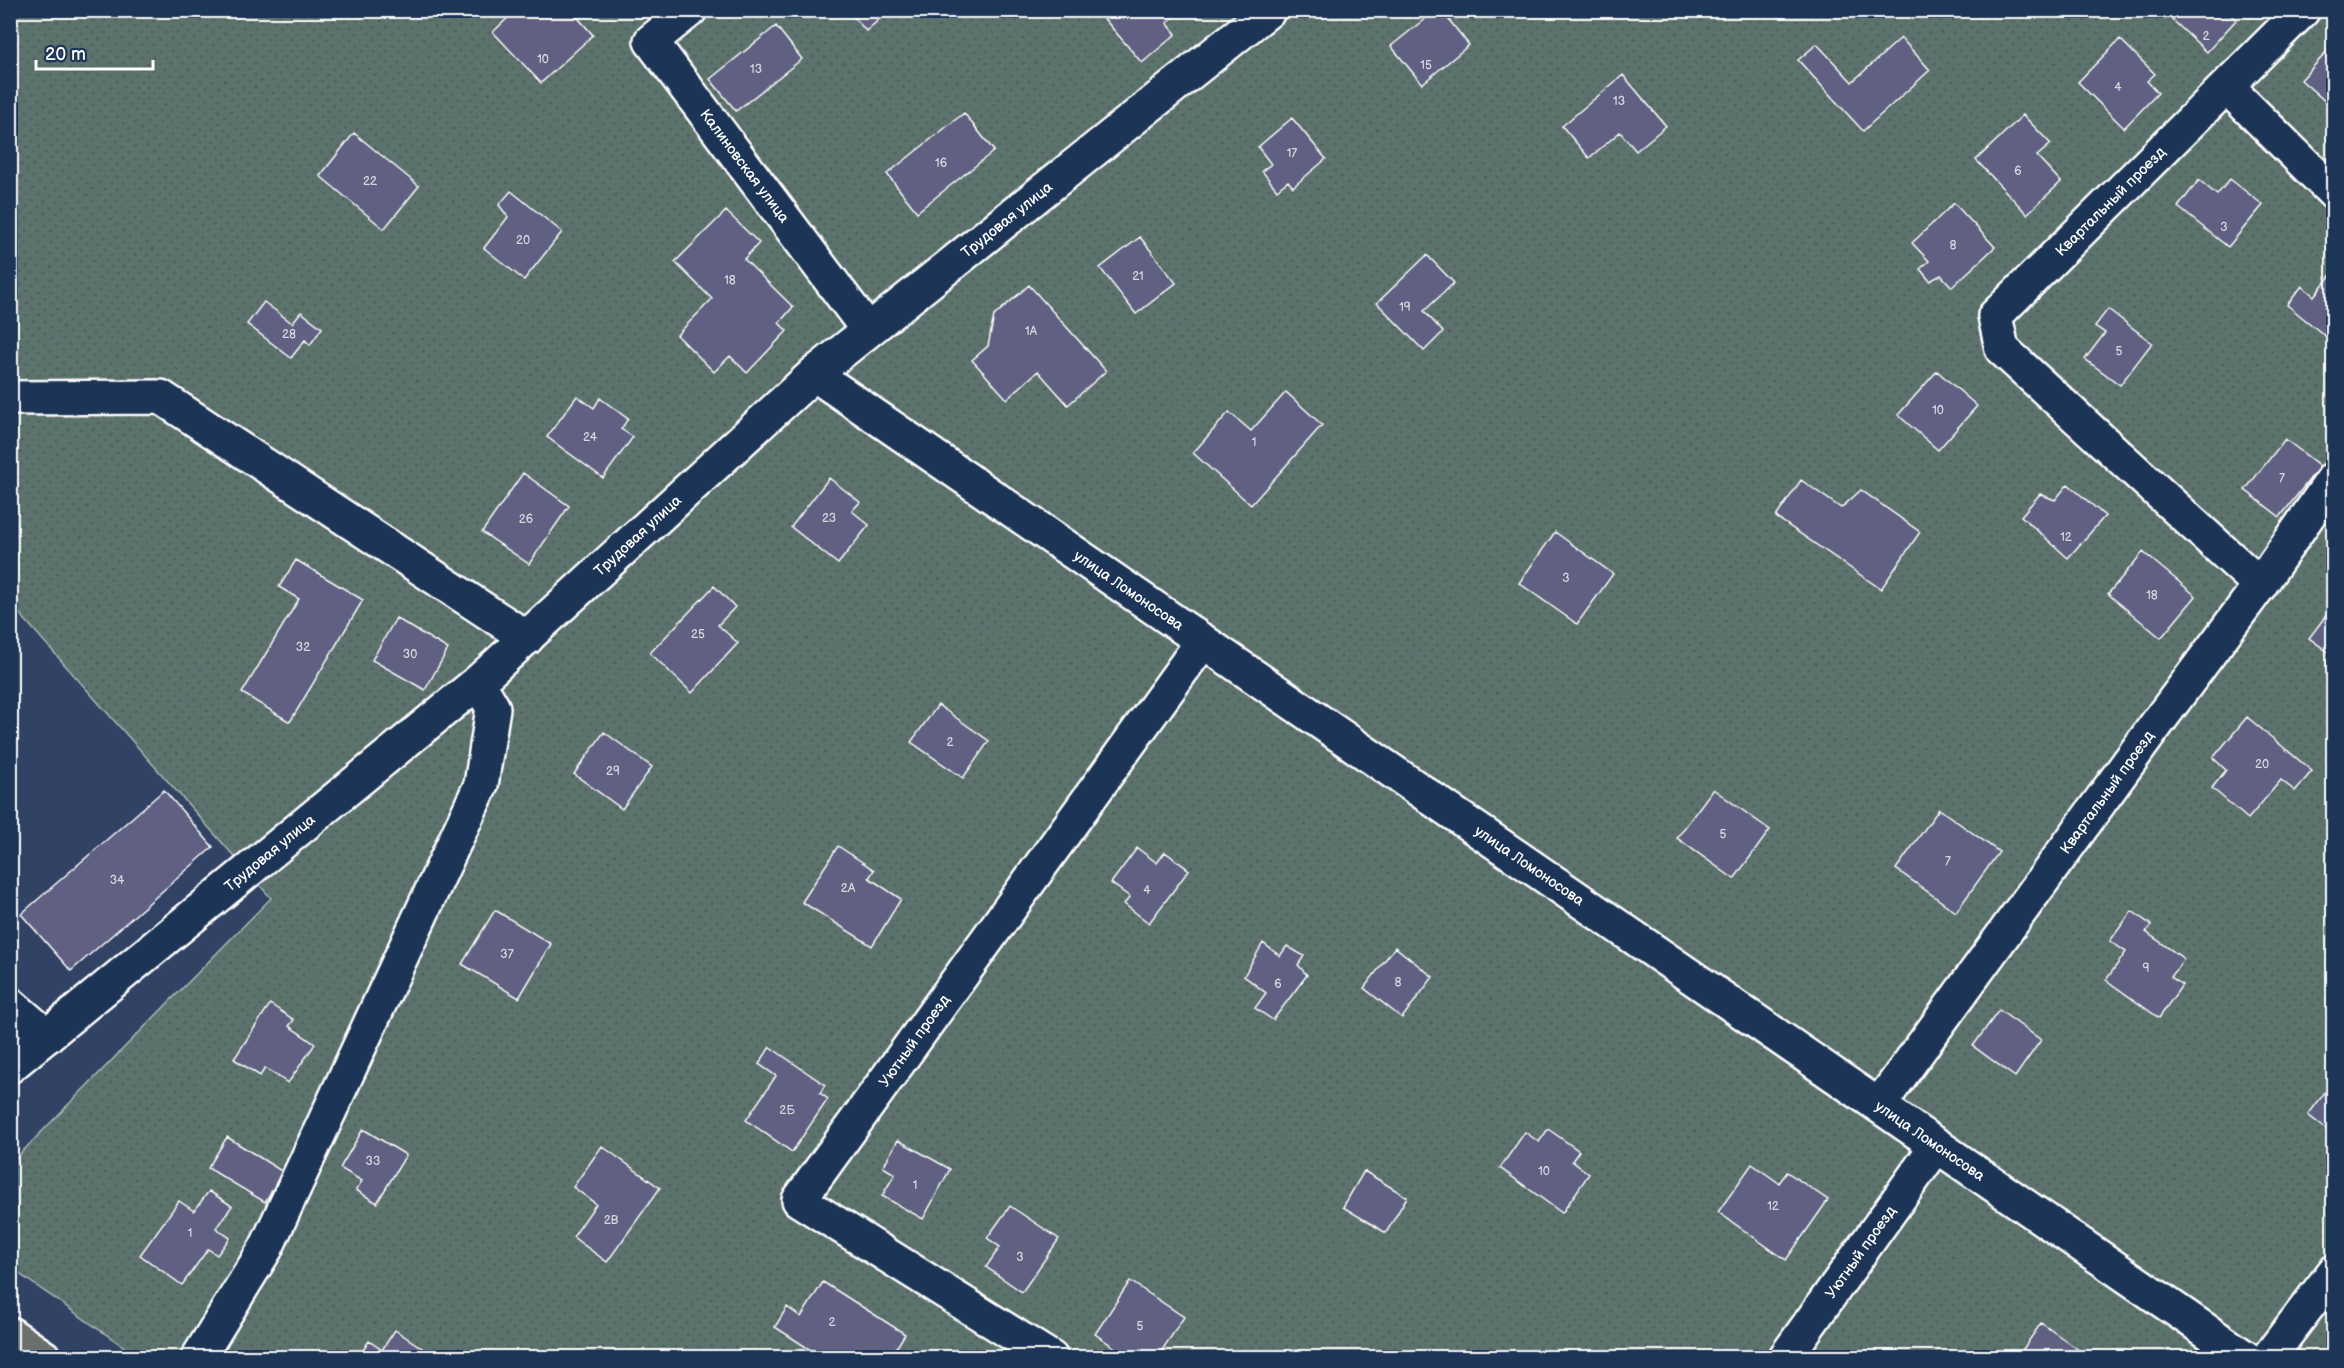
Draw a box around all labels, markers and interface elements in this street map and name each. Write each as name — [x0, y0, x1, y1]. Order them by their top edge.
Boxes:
house number: 2 — [2202, 29, 2210, 44]
scale bar — [36, 33, 153, 71]
text: 20 m — [45, 44, 86, 65]
house number: 10 — [537, 52, 549, 67]
house number: 15 — [1420, 58, 1432, 73]
house number: 13 — [750, 62, 762, 77]
house number: 4 — [2114, 80, 2122, 95]
house number: 13 — [1613, 94, 1625, 109]
street label: Калиновская улица — [696, 105, 794, 227]
street label: Квартальный проезд — [2051, 143, 2169, 260]
house number: 17 — [1287, 146, 1297, 161]
house number: 16 — [935, 156, 947, 171]
house number: 6 — [2014, 164, 2022, 179]
house number: 22 — [363, 174, 377, 189]
street label: Трудовая улица — [957, 177, 1056, 262]
house number: 3 — [2220, 220, 2228, 235]
house number: 20 — [516, 233, 530, 248]
house number: 8 — [1950, 238, 1957, 253]
house number: 21 — [1132, 269, 1144, 284]
house number: 18 — [724, 273, 736, 288]
house number: 19 — [1399, 300, 1411, 315]
house number: 1А — [1025, 324, 1038, 339]
house number: 28 — [282, 327, 296, 342]
house number: 5 — [2116, 344, 2123, 359]
house number: 10 — [1932, 403, 1944, 418]
house number: 24 — [583, 430, 598, 445]
house number: 1 — [1252, 435, 1256, 450]
house number: 7 — [2279, 471, 2285, 486]
street label: Трудовая улица — [590, 491, 685, 580]
house number: 23 — [822, 511, 836, 526]
house number: 26 — [519, 512, 533, 527]
house number: 12 — [2060, 530, 2072, 545]
street label: улица Ломоносова — [1070, 546, 1187, 635]
house number: 3 — [1562, 571, 1570, 586]
house number: 18 — [2146, 588, 2158, 603]
house number: 25 — [691, 627, 705, 642]
house number: 32 — [296, 640, 310, 655]
house number: 30 — [403, 647, 417, 662]
street label: Квартальный проезд — [2056, 727, 2158, 858]
house number: 2 — [946, 735, 954, 750]
house number: 20 — [2255, 757, 2269, 772]
house number: 29 — [606, 764, 620, 779]
street label: Трудовая улица — [221, 810, 319, 896]
street label: улица Ломоносова — [1471, 821, 1588, 910]
house number: 5 — [1720, 827, 1727, 842]
house number: 7 — [1945, 854, 1951, 869]
house number: 34 — [110, 873, 125, 888]
house number: 2А — [841, 881, 856, 896]
house number: 4 — [1143, 883, 1151, 898]
house number: 37 — [500, 947, 514, 962]
house number: 9 — [2143, 961, 2150, 976]
house number: 8 — [1395, 975, 1402, 990]
house number: 6 — [1274, 977, 1282, 992]
street label: Уютный проезд — [874, 991, 954, 1091]
street label: улица Ломоносова — [1871, 1096, 1989, 1185]
house number: 2Б — [779, 1103, 795, 1118]
house number: 33 — [366, 1154, 380, 1169]
house number: 10 — [1538, 1164, 1550, 1179]
house number: 1 — [913, 1178, 917, 1193]
house number: 12 — [1767, 1199, 1779, 1214]
street label: Уютный проезд — [1821, 1202, 1900, 1302]
house number: 2В — [604, 1213, 619, 1228]
house number: 1 — [188, 1226, 192, 1241]
house number: 3 — [1016, 1250, 1024, 1265]
house number: 2 — [828, 1315, 836, 1330]
house number: 5 — [1137, 1319, 1144, 1334]

